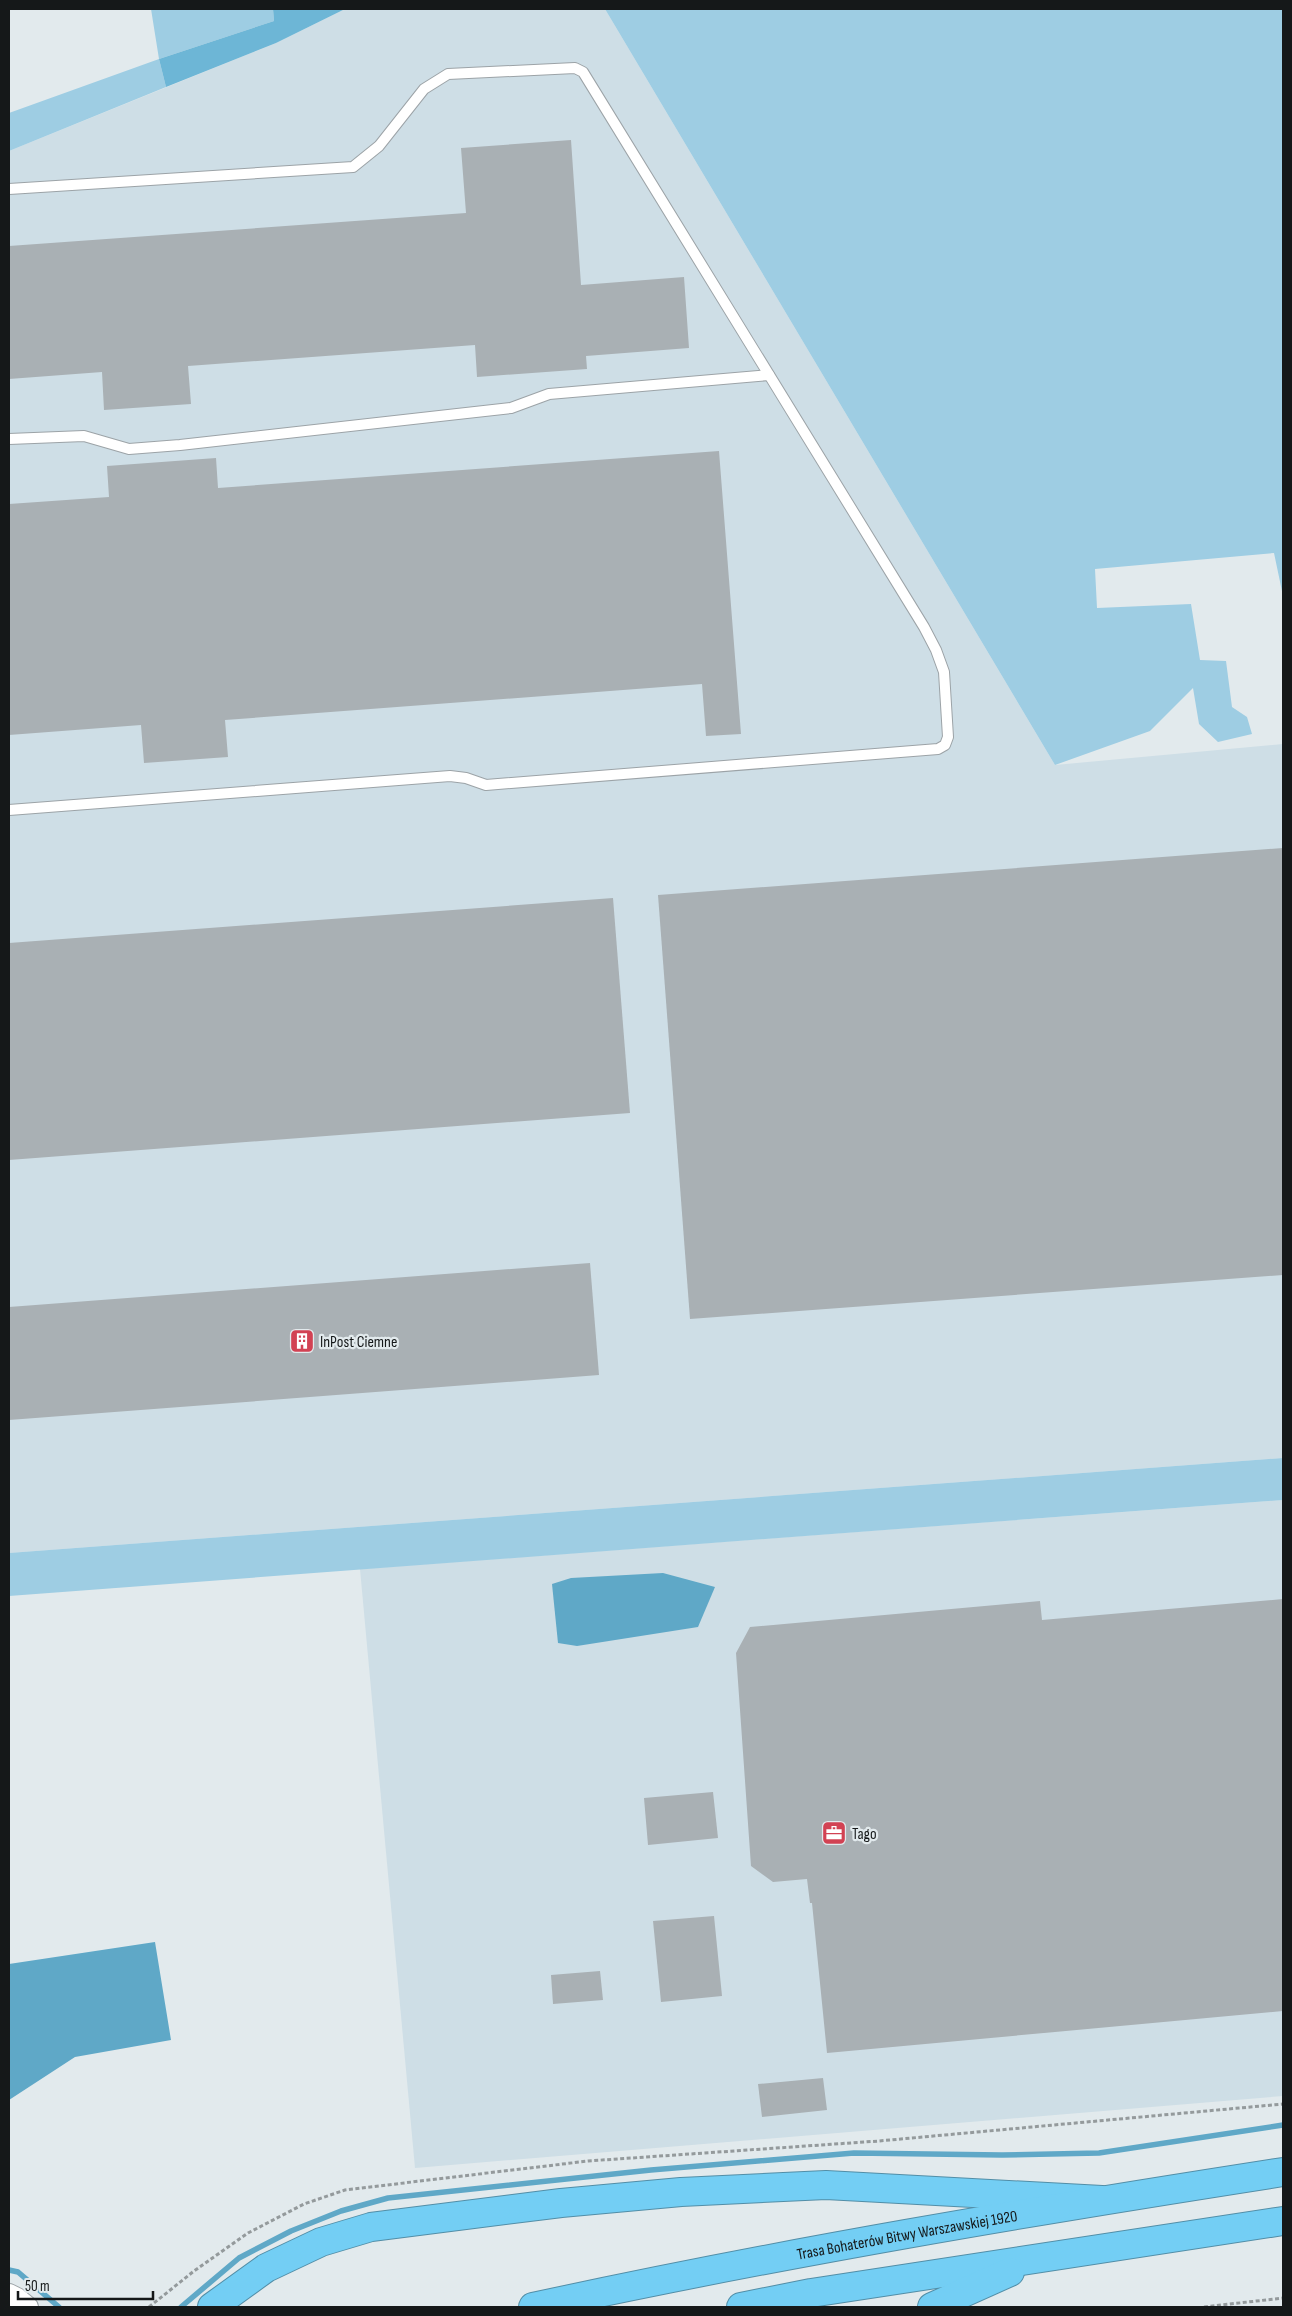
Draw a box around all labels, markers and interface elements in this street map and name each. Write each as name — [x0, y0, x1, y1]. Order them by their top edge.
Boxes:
building icon: InPost Ciemne — [289, 1328, 315, 1354]
place label: InPost Ciemne — [320, 1333, 397, 1352]
office icon: Tago — [821, 1820, 847, 1846]
place label: Tago — [852, 1825, 877, 1844]
street label: Trasa Bohaterów Bitwy Warszawskiej 1920 — [795, 2207, 1019, 2265]
scale bar — [18, 2268, 152, 2300]
text: 50 m — [25, 2277, 50, 2296]

